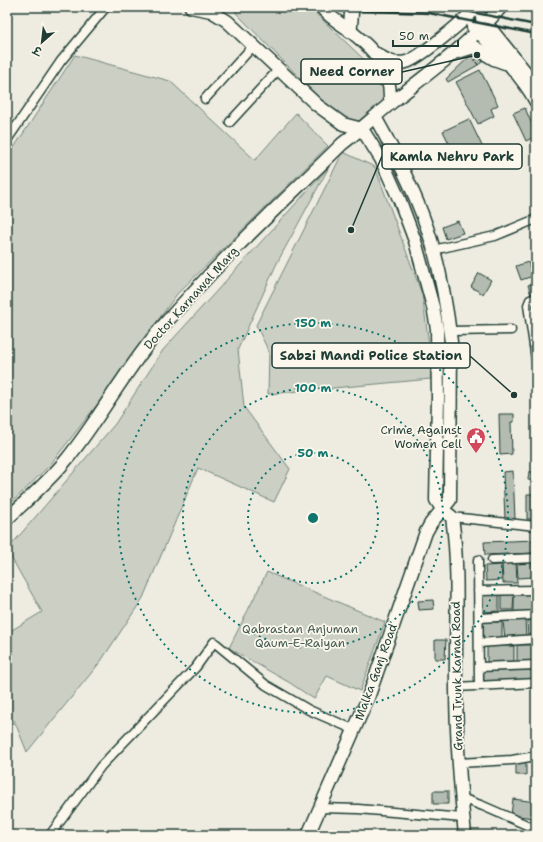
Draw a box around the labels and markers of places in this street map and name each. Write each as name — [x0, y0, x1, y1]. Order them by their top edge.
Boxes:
callout: Need Corner — [301, 59, 402, 84]
callout: Kamla Nehru Park — [382, 144, 522, 169]
callout: Sabzi Mandi Police Station — [272, 343, 470, 368]
place label: Crime Against Women Cell — [380, 422, 462, 452]
public building icon: Crime Against Women Cell — [465, 426, 487, 454]
centre of rings — [306, 511, 320, 525]

